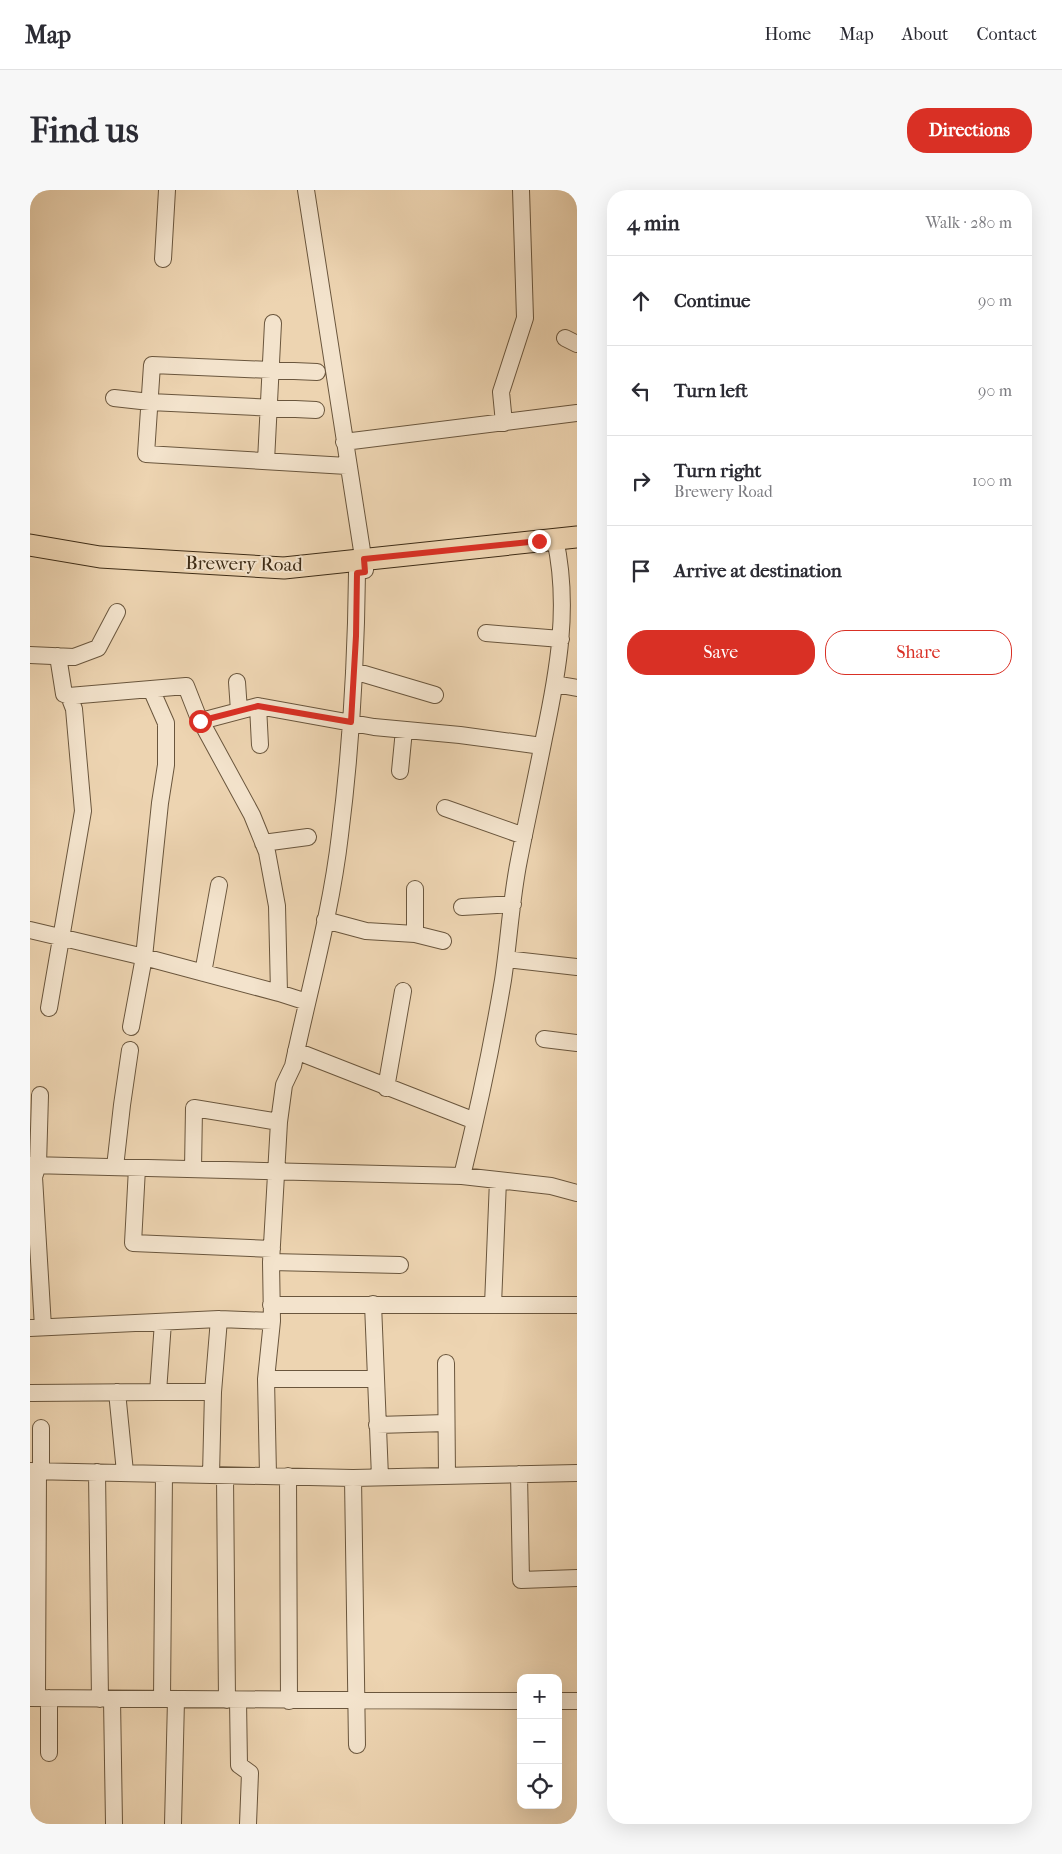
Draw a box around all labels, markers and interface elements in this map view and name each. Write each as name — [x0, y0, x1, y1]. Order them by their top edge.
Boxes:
text: Map — [25, 21, 71, 49]
text: Home — [764, 24, 811, 45]
text: Map — [839, 24, 874, 45]
text: About — [902, 24, 948, 45]
text: Contact — [976, 24, 1037, 45]
button: Directions — [907, 108, 1032, 153]
text: Find us — [30, 110, 139, 151]
text: 4 min — [627, 211, 680, 235]
text: Walk · 280 m — [925, 213, 1012, 232]
icon: ahead — [627, 287, 655, 315]
text: Continue — [674, 290, 750, 312]
text: 90 m — [978, 291, 1012, 310]
icon: left — [627, 377, 655, 405]
text: Turn left — [674, 380, 748, 402]
text: 90 m — [978, 381, 1012, 400]
text: Turn right — [674, 460, 761, 482]
icon: right — [627, 467, 655, 495]
text: 100 m — [972, 471, 1012, 490]
text: Brewery Road — [674, 482, 773, 501]
route end — [528, 530, 551, 553]
street label: Brewery Road — [185, 552, 303, 576]
icon: arrive — [627, 557, 655, 585]
text: Arrive at destination — [674, 560, 842, 582]
button: Save — [627, 630, 815, 675]
button: Share — [825, 630, 1012, 675]
route start — [189, 710, 212, 733]
map controls — [517, 1674, 562, 1809]
button: + — [517, 1674, 562, 1719]
button: − — [517, 1719, 562, 1764]
button: locate — [517, 1764, 562, 1809]

